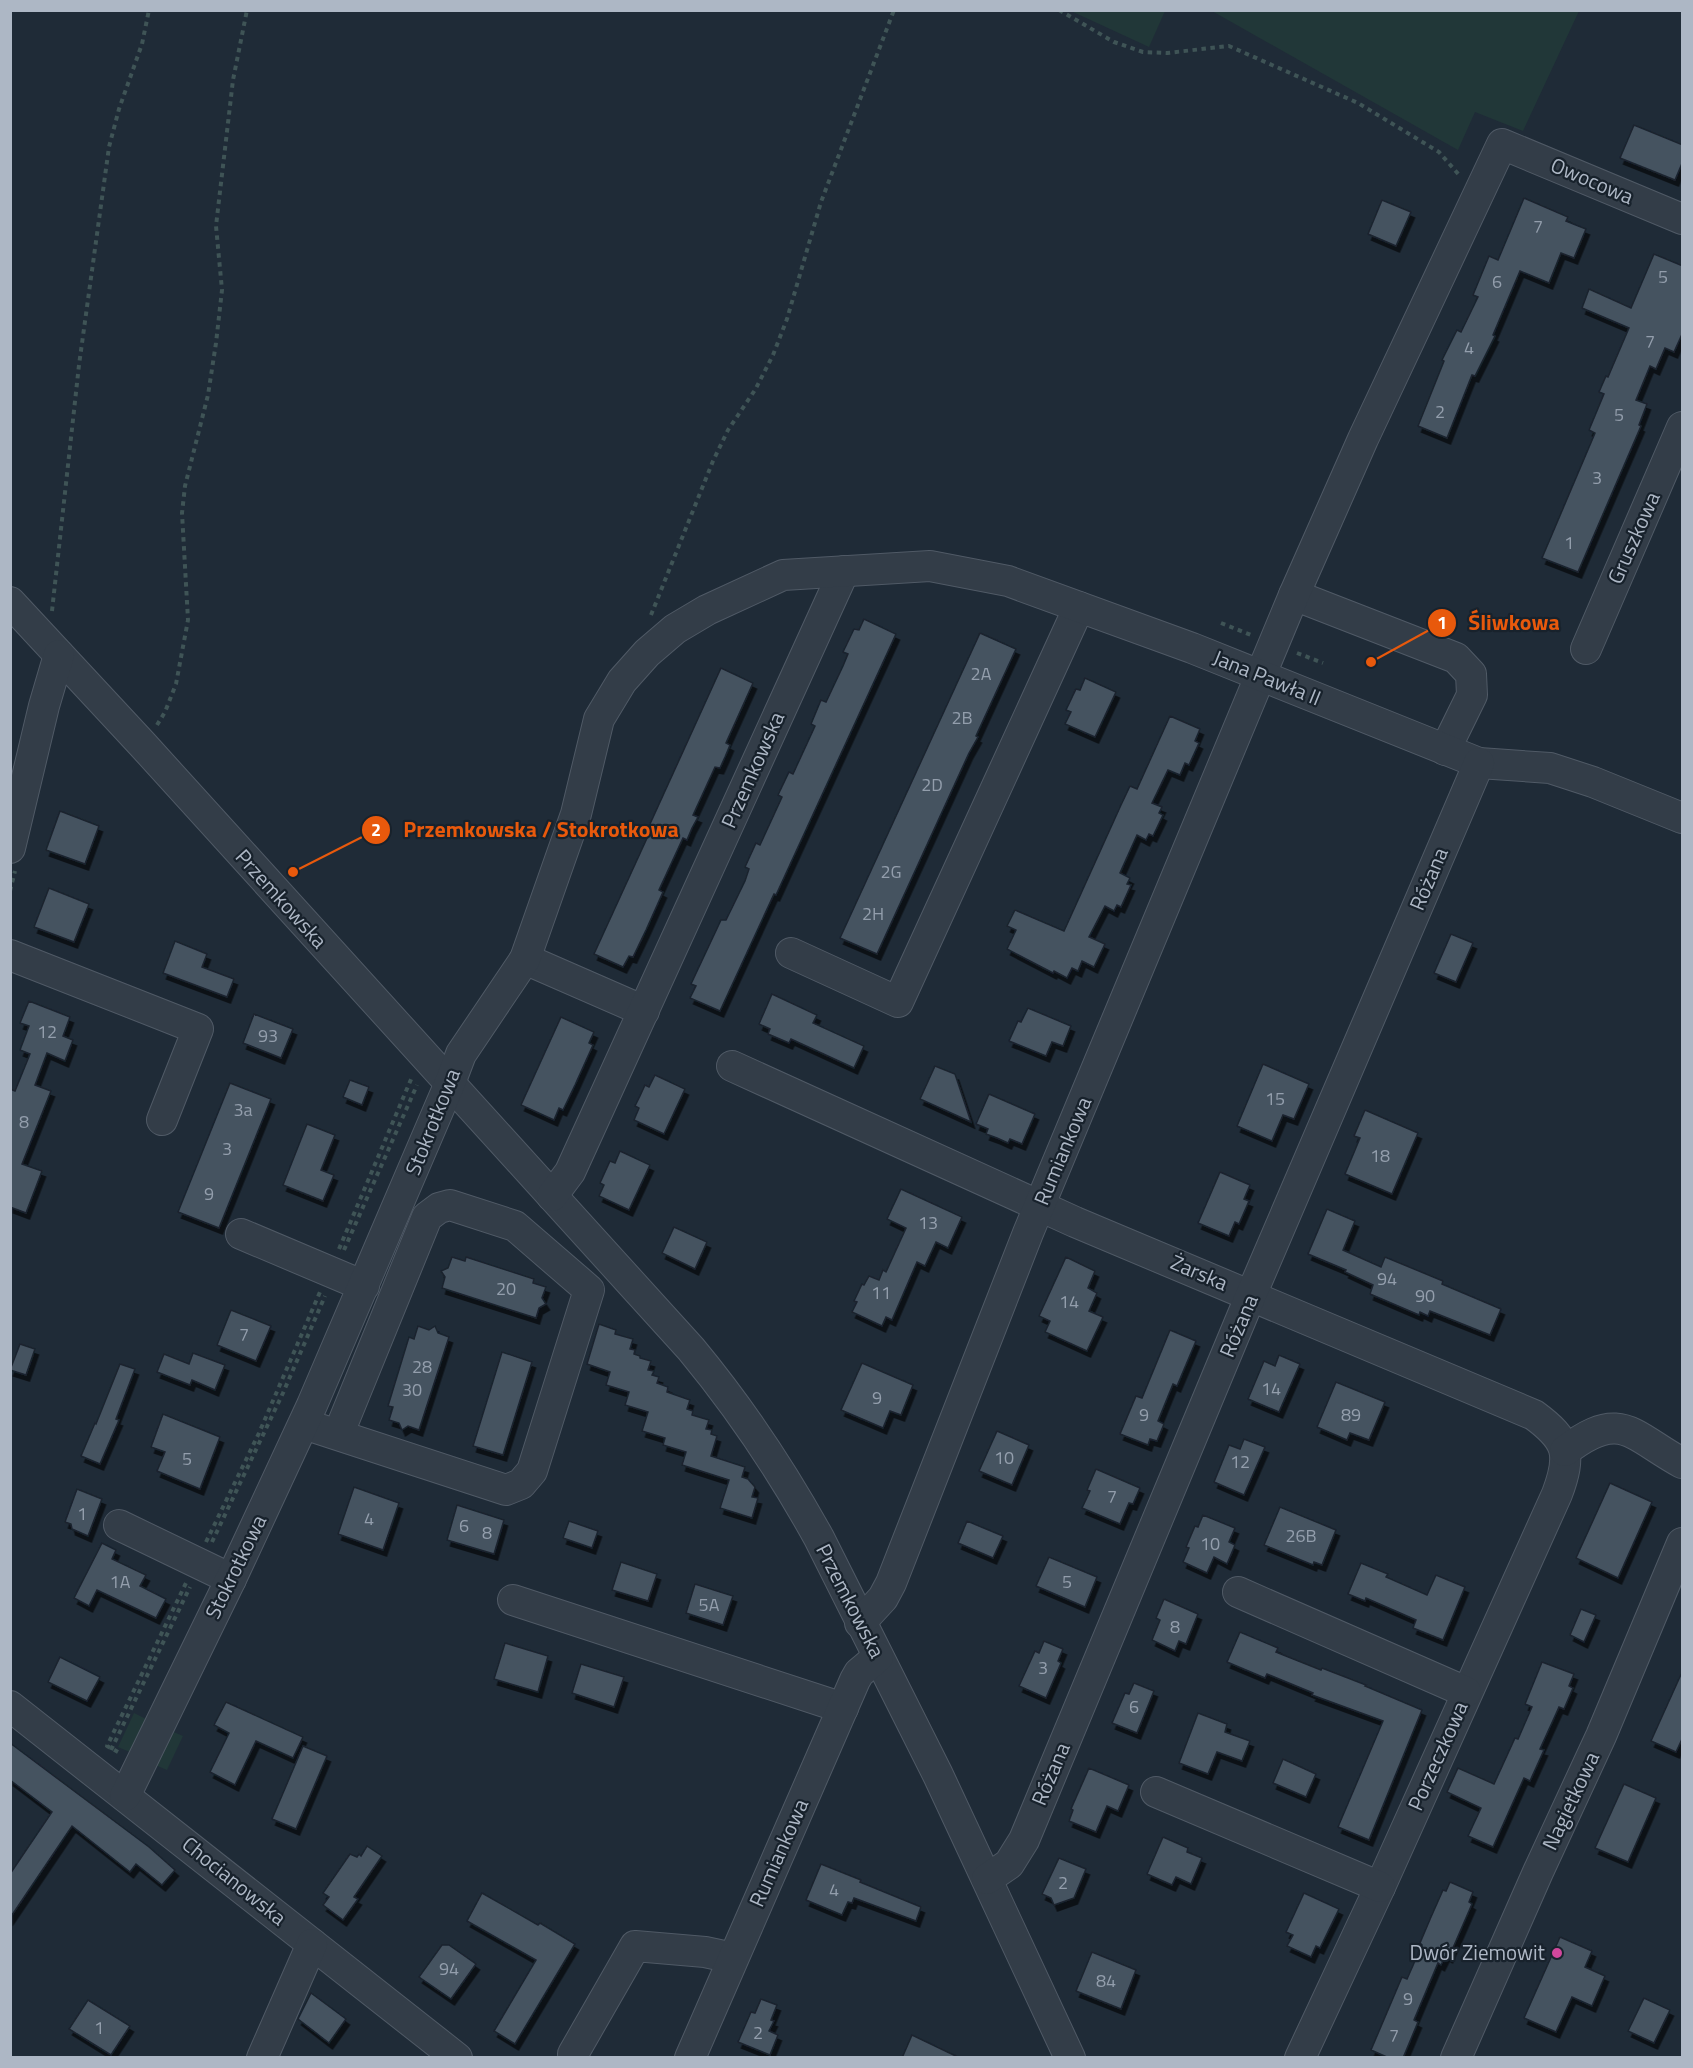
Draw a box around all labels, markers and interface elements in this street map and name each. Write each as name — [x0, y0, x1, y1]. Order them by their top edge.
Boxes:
street label: Owocowa — [1546, 148, 1639, 212]
house number: 7 — [1533, 213, 1543, 240]
house number: 5 — [1658, 263, 1668, 290]
house number: 6 — [1492, 268, 1502, 295]
house number: 7 — [1645, 328, 1655, 355]
house number: 4 — [1464, 334, 1474, 361]
house number: 2 — [1435, 398, 1445, 425]
house number: 5 — [1614, 401, 1624, 428]
house number: 3 — [1592, 464, 1602, 491]
street label: Gruszkowa — [1599, 486, 1668, 589]
house number: 1 — [1564, 529, 1574, 556]
callout: Śliwkowa — [1427, 603, 1572, 643]
text: Śliwkowa — [1468, 605, 1560, 639]
text: 1 — [1437, 609, 1447, 636]
street label: Jana Pawła II — [1209, 641, 1326, 713]
house number: 2A — [971, 660, 992, 687]
house number: 2B — [951, 704, 973, 731]
street label: Przemkowska — [712, 706, 792, 833]
house number: 2D — [921, 771, 943, 798]
callout: Przemkowska / Stokrotkowa — [361, 810, 691, 850]
text: Przemkowska / Stokrotkowa — [403, 812, 679, 846]
text: 2 — [371, 816, 381, 843]
street label: Przemkowska — [228, 841, 336, 956]
street label: Różana — [1401, 842, 1456, 915]
house number: 2G — [880, 858, 902, 885]
house number: 2H — [862, 900, 884, 927]
house number: 12 — [37, 1018, 57, 1045]
house number: 93 — [258, 1022, 278, 1049]
street label: Stokrotkowa — [396, 1063, 468, 1180]
house number: 15 — [1265, 1085, 1285, 1112]
street label: Rumiankowa — [1025, 1091, 1099, 1210]
house number: 3a — [233, 1096, 253, 1123]
house number: 8 — [19, 1108, 29, 1135]
house number: 3 — [222, 1135, 232, 1162]
house number: 18 — [1370, 1142, 1390, 1169]
house number: 9 — [204, 1180, 214, 1207]
house number: 13 — [918, 1209, 938, 1236]
street label: Żarska — [1166, 1246, 1233, 1299]
house number: 94 — [1377, 1265, 1397, 1292]
house number: 20 — [496, 1275, 516, 1302]
house number: 11 — [871, 1279, 891, 1306]
house number: 90 — [1415, 1282, 1435, 1309]
house number: 14 — [1059, 1288, 1079, 1315]
street label: Różana — [1211, 1289, 1266, 1362]
house number: 7 — [239, 1321, 249, 1348]
house number: 28 — [412, 1353, 432, 1380]
house number: 14 — [1261, 1375, 1281, 1402]
house number: 30 — [402, 1376, 422, 1403]
house number: 9 — [872, 1384, 882, 1411]
house number: 9 — [1139, 1401, 1149, 1428]
house number: 89 — [1341, 1401, 1361, 1428]
house number: 10 — [994, 1444, 1014, 1471]
house number: 5 — [182, 1445, 192, 1472]
house number: 12 — [1230, 1448, 1250, 1475]
house number: 7 — [1107, 1483, 1117, 1510]
house number: 1 — [77, 1500, 87, 1527]
house number: 4 — [364, 1505, 374, 1532]
street label: Stokrotkowa — [196, 1509, 274, 1624]
house number: 6 — [459, 1512, 469, 1539]
house number: 8 — [482, 1519, 492, 1546]
house number: 26B — [1285, 1522, 1317, 1549]
house number: 10 — [1200, 1530, 1220, 1557]
street label: Przemkowska — [808, 1538, 894, 1664]
house number: 1A — [110, 1568, 131, 1595]
house number: 5 — [1062, 1568, 1072, 1595]
house number: 5A — [699, 1591, 720, 1618]
house number: 8 — [1170, 1613, 1180, 1640]
house number: 3 — [1038, 1654, 1048, 1681]
house number: 6 — [1129, 1693, 1139, 1720]
street label: Porzeczkowa — [1399, 1695, 1476, 1815]
street label: Różana — [1023, 1737, 1078, 1810]
street label: Nagietkowa — [1533, 1746, 1607, 1855]
street label: Rumiankowa — [740, 1793, 816, 1912]
street label: Chocianowska — [175, 1828, 294, 1933]
house number: 2 — [1058, 1869, 1068, 1896]
house number: 4 — [829, 1876, 839, 1903]
place label: Dwór Ziemowit — [1410, 1936, 1546, 1968]
marker: Dwór Ziemowit — [1550, 1946, 1564, 1960]
house number: 94 — [439, 1955, 459, 1982]
house number: 84 — [1096, 1967, 1116, 1994]
house number: 9 — [1403, 1985, 1413, 2012]
house number: 1 — [94, 2014, 104, 2041]
house number: 2 — [753, 2019, 763, 2046]
house number: 7 — [1389, 2022, 1399, 2049]

